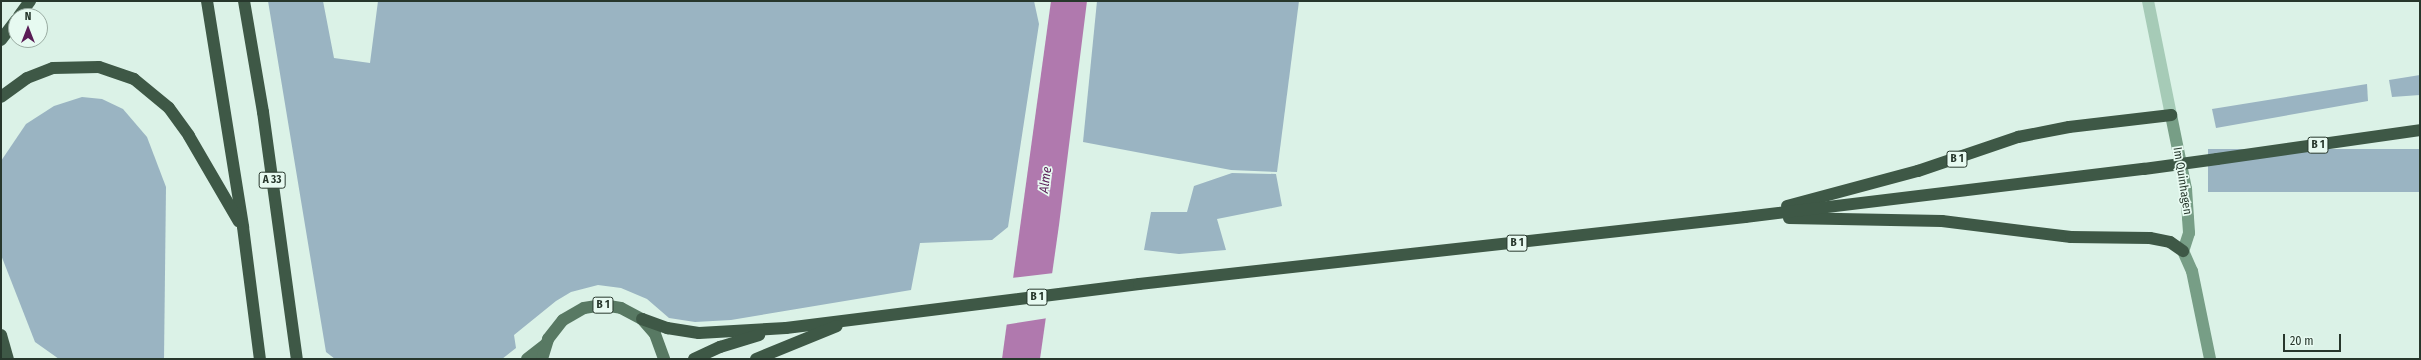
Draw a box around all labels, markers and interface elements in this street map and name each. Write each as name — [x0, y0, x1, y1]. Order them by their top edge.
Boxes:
north arrow — [8, 8, 48, 48]
text: N — [25, 10, 31, 23]
road number: B 1 — [2307, 136, 2329, 154]
street label: Im Quinhagen — [2170, 146, 2194, 216]
road number: B 1 — [1946, 150, 1968, 168]
water label: Alme — [1036, 166, 1056, 194]
road number: A 33 — [258, 171, 286, 189]
road number: B 1 — [1506, 234, 1528, 252]
road number: B 1 — [1026, 288, 1048, 306]
road number: B 1 — [592, 296, 614, 314]
scale bar — [2285, 326, 2343, 352]
text: 20 m — [2290, 334, 2314, 348]

